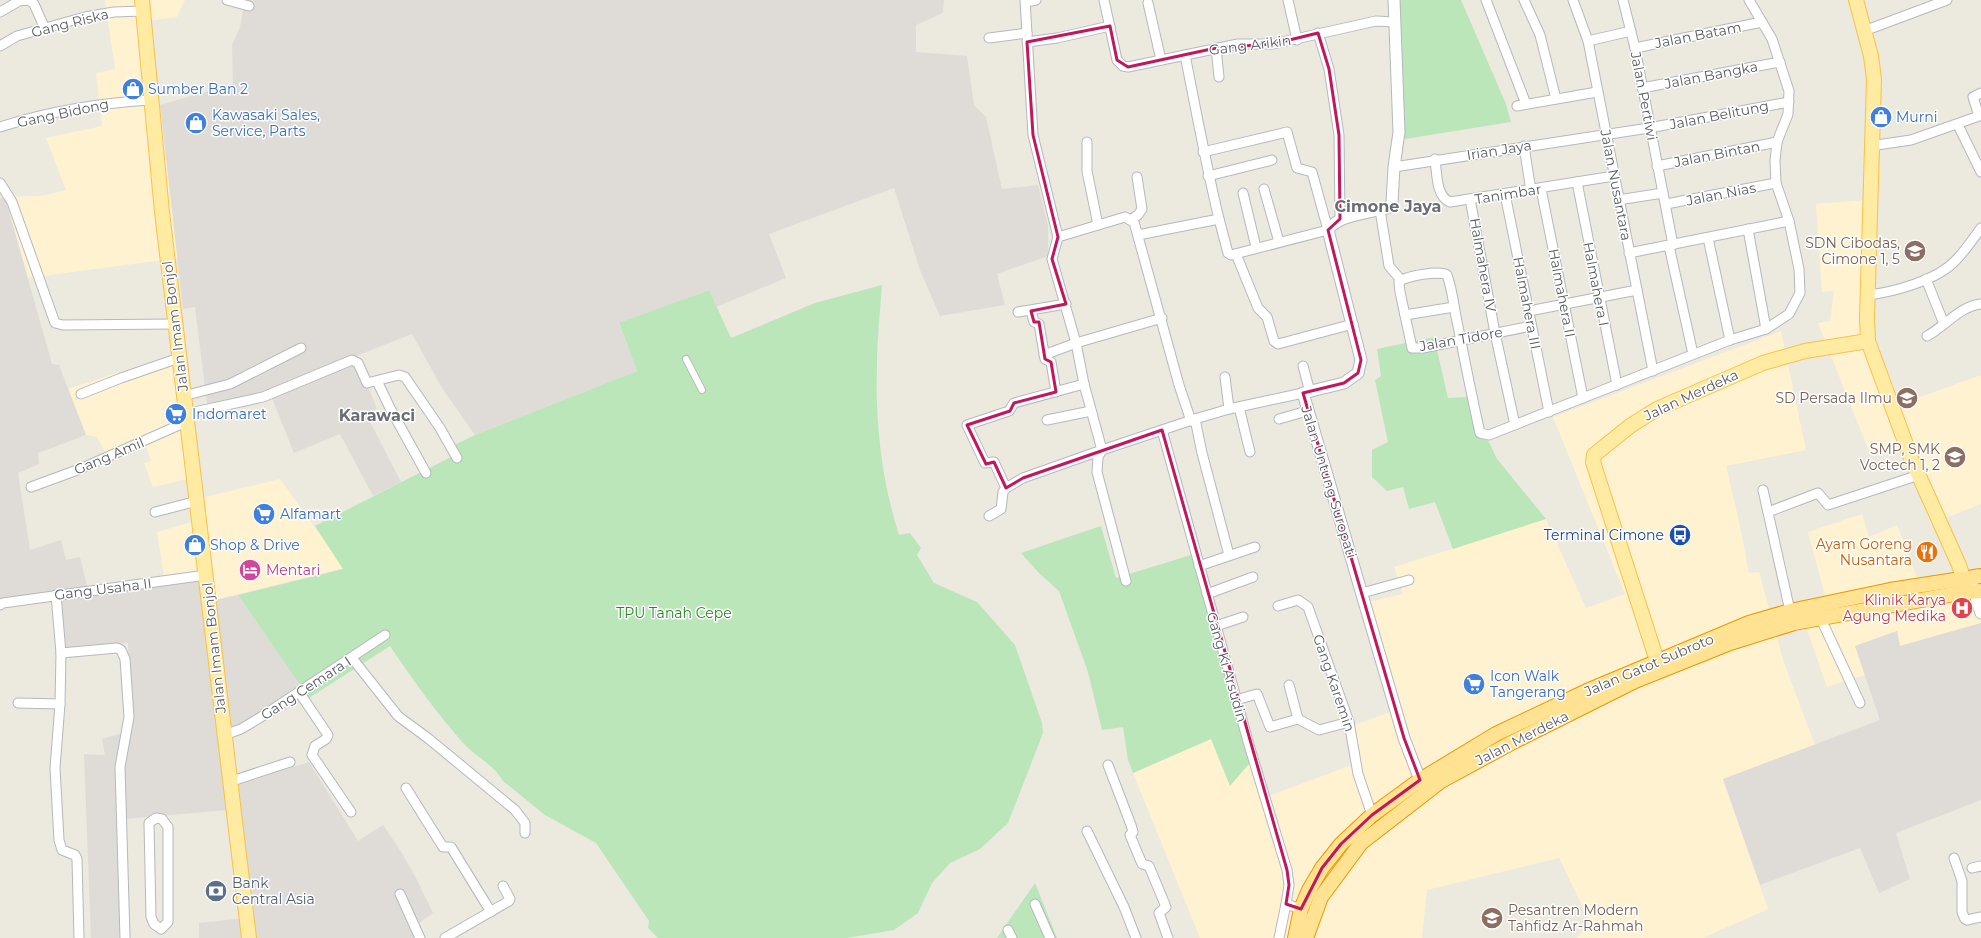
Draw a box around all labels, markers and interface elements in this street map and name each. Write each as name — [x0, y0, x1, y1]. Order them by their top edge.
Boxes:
street label: Gang Riska — [29, 5, 111, 41]
street label: Jalan Batam — [1652, 18, 1743, 52]
street label: Gang Arikin — [1208, 31, 1292, 59]
street label: Jalan Pertiwi — [1626, 49, 1661, 142]
street label: Jalan Bangka — [1662, 57, 1759, 93]
shop icon: Sumber Ban 2 — [120, 76, 146, 102]
place label: Sumber Ban 2 — [148, 80, 248, 98]
street label: Gang Bidong — [15, 94, 111, 132]
street label: Jalan Belitung — [1667, 97, 1770, 134]
shop icon: Murni — [1868, 104, 1894, 130]
place label: Kawasaki Sales, Service, Parts — [212, 106, 320, 140]
place label: Murni — [1896, 108, 1938, 126]
shop icon: Kawasaki Sales, Service, Parts — [183, 110, 209, 136]
street label: Jalan Nusantara — [1596, 127, 1636, 242]
street label: Irian Jaya — [1465, 136, 1533, 164]
street label: Jalan Bintan — [1671, 137, 1762, 171]
street label: Jalan Nias — [1684, 178, 1758, 210]
street label: Tanimbar — [1473, 180, 1543, 208]
district label: Cimone Jaya — [1335, 197, 1441, 216]
street label: Halmahera IV — [1466, 217, 1500, 314]
place label: SDN Cibodas, Cimone 1, 5 — [1805, 234, 1900, 268]
school or university icon: SDN Cibodas, Cimone 1, 5 — [1902, 238, 1928, 264]
street label: Halmahera I — [1579, 240, 1613, 328]
street label: Halmahera II — [1545, 247, 1579, 339]
street label: Halmahera III — [1509, 255, 1545, 351]
street label: Jalan Imam Bonjol — [158, 260, 192, 393]
street label: Jalan Tidore — [1417, 323, 1504, 355]
street label: Jalan Merdeka — [1640, 365, 1741, 425]
school or university icon: SD Persada Ilmu — [1894, 385, 1920, 411]
place label: SD Persada Ilmu — [1775, 389, 1892, 407]
supermarket icon: Indomaret — [163, 401, 189, 427]
street label: Jalan Untung Suropati — [1297, 403, 1361, 560]
place label: Indomaret — [192, 405, 267, 423]
district label: Karawaci — [339, 406, 415, 425]
street label: Gang Amil — [71, 433, 147, 479]
place label: SMP, SMK Voctech 1, 2 — [1860, 440, 1940, 474]
school or university icon: SMP, SMK Voctech 1, 2 — [1942, 444, 1968, 470]
supermarket icon: Alfamart — [251, 501, 277, 527]
place label: Alfamart — [280, 505, 342, 523]
bus stop icon: Terminal Cimone — [1667, 522, 1693, 548]
place label: Terminal Cimone — [1544, 526, 1664, 544]
shop icon: Shop & Drive — [182, 532, 208, 558]
place label: Ayam Goreng Nusantara — [1816, 535, 1912, 569]
place label: Shop & Drive — [210, 536, 300, 554]
restaurant icon: Ayam Goreng Nusantara — [1914, 539, 1940, 565]
hotel icon: Mentari — [237, 557, 263, 583]
place label: Mentari — [266, 561, 320, 579]
street label: Gang Usaha II — [53, 574, 153, 604]
street label: Jalan Imam Bonjol — [198, 582, 230, 715]
place label: Klinik Karya Agung Medika — [1843, 591, 1946, 625]
hospital icon: Klinik Karya Agung Medika — [1949, 595, 1975, 621]
park label: TPU Tanah Cepe — [616, 604, 732, 622]
street label: Gang Ki Arsudin — [1203, 610, 1251, 724]
street label: Jalan Gatot Subroto — [1581, 629, 1717, 701]
street label: Gang Karemin — [1309, 632, 1359, 734]
street label: Gang Cemara I — [257, 652, 355, 724]
place label: Icon Walk Tangerang — [1490, 667, 1566, 701]
supermarket icon: Icon Walk Tangerang — [1461, 671, 1487, 697]
street label: Jalan Merdeka — [1472, 707, 1572, 770]
place label: Bank Central Asia — [232, 874, 315, 908]
bank icon: Bank Central Asia — [203, 878, 229, 904]
place label: Pesantren Modern Tahfidz Ar-Rahmah — [1508, 901, 1643, 935]
school or university icon: Pesantren Modern Tahfidz Ar-Rahmah — [1479, 905, 1505, 931]

